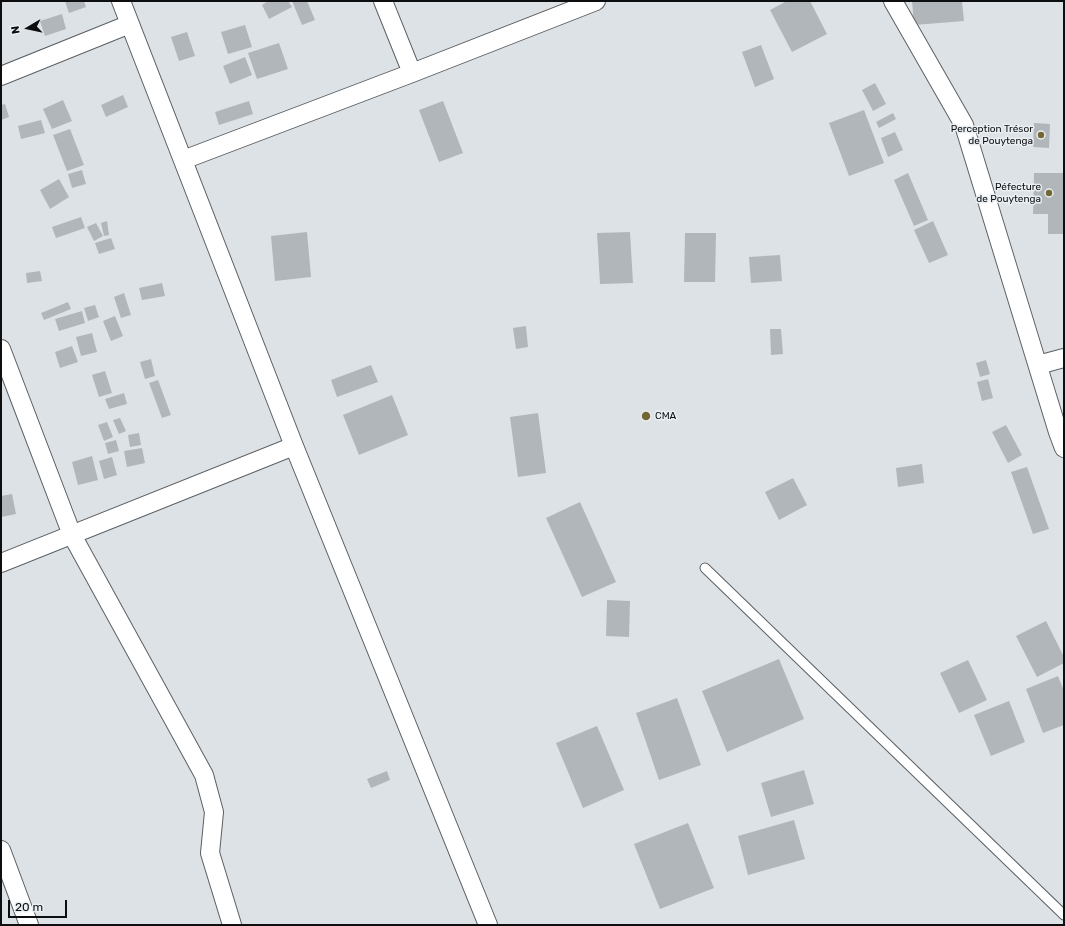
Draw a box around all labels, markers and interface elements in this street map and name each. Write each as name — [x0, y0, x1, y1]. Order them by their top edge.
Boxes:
north arrow — [8, 8, 48, 48]
text: N — [9, 25, 23, 35]
place label: Perception Trésor de Pouytenga — [951, 123, 1033, 146]
marker: Perception Trésor de Pouytenga — [1036, 130, 1046, 140]
place label: Péfecture de Pouytenga — [976, 181, 1041, 204]
marker: Péfecture de Pouytenga — [1044, 188, 1054, 198]
marker: CMA — [640, 410, 652, 422]
place label: CMA — [655, 410, 676, 422]
scale bar — [10, 892, 69, 918]
text: 20 m — [15, 900, 43, 914]

